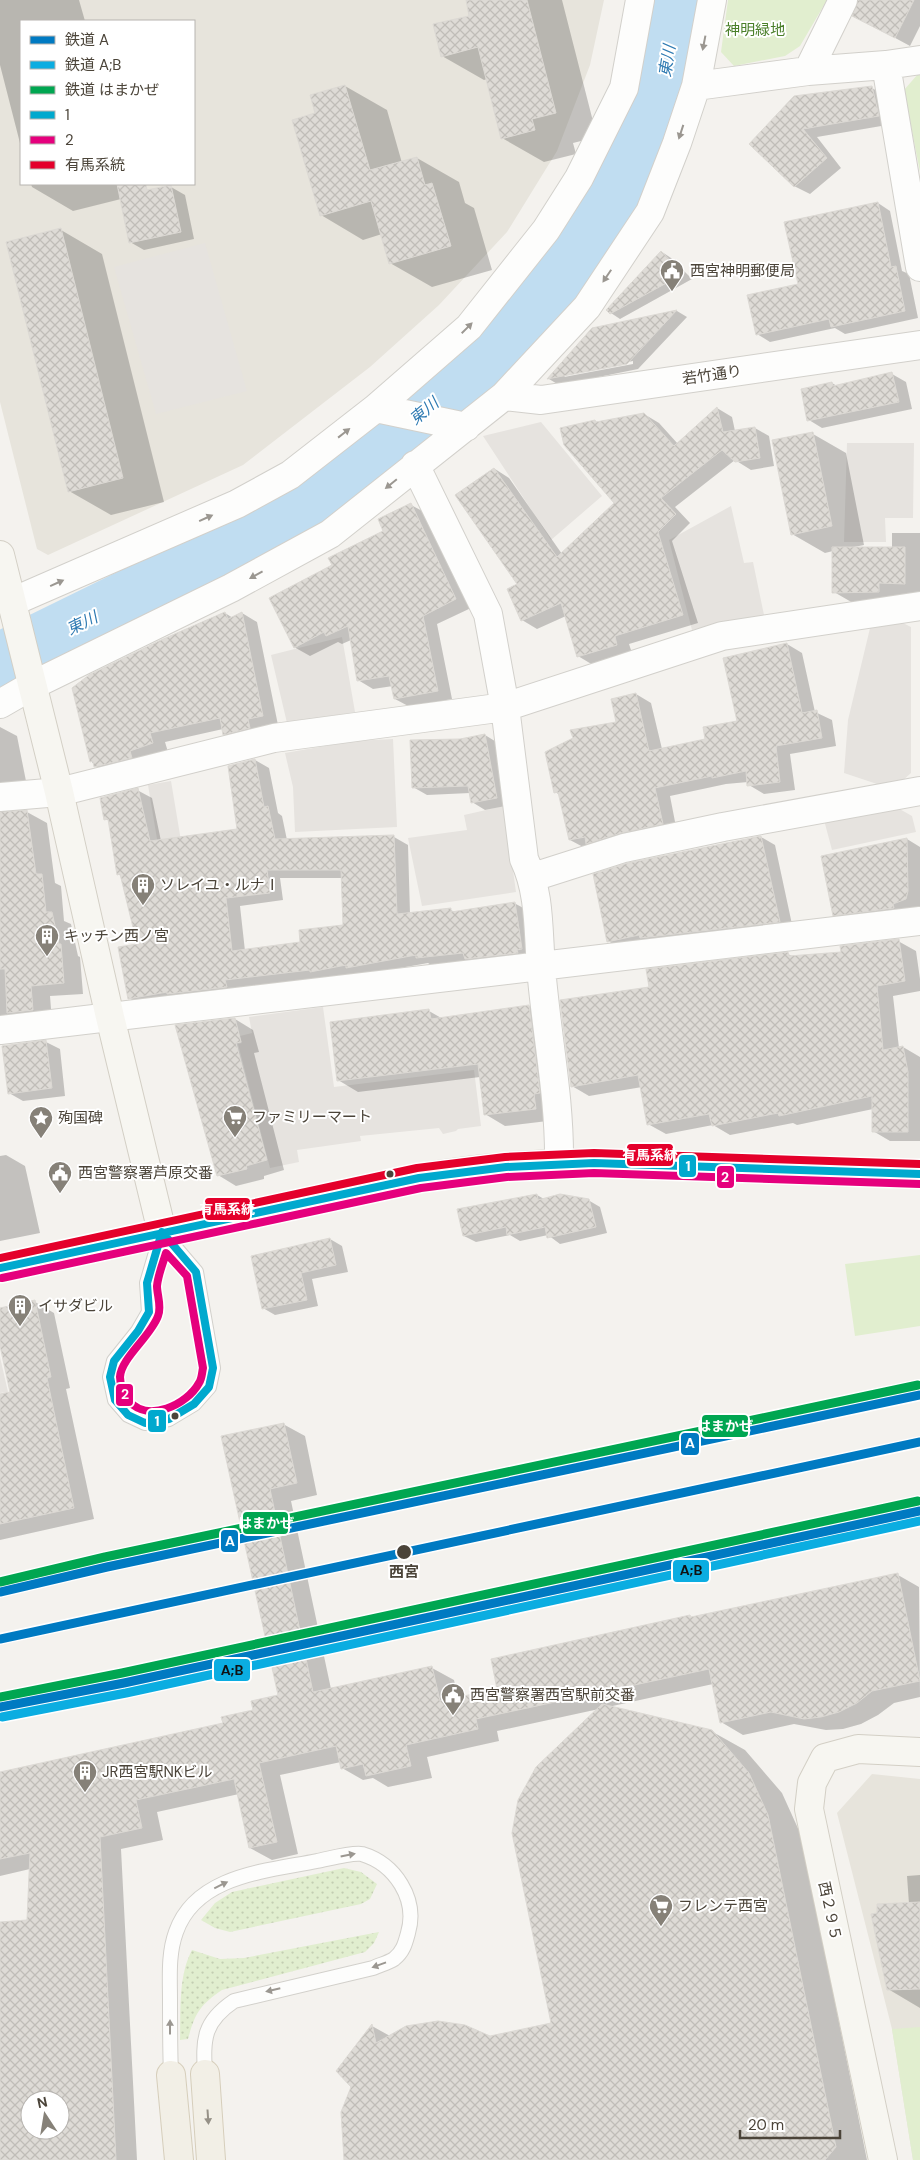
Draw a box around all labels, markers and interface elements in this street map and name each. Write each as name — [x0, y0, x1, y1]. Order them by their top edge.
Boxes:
legend — [20, 20, 195, 185]
park label: 神明緑地 — [725, 20, 785, 40]
text: 鉄道 A — [65, 30, 109, 50]
one-way arrow — [700, 35, 708, 51]
water label: 東川 — [654, 42, 680, 78]
text: 鉄道 A;B — [65, 55, 121, 75]
text: 鉄道 はまかぜ — [65, 80, 159, 100]
text: 1 — [65, 105, 70, 125]
one-way arrow — [676, 125, 684, 140]
text: 2 — [65, 130, 74, 150]
text: 有馬系統 — [65, 155, 125, 175]
public building icon: 西宮神明郵便局 — [659, 258, 685, 292]
place label: 西宮神明郵便局 — [690, 261, 795, 281]
one-way arrow — [603, 270, 612, 283]
one-way arrow — [461, 322, 473, 334]
street label: 若竹通り — [681, 361, 743, 389]
water label: 東川 — [405, 391, 445, 429]
one-way arrow — [337, 428, 351, 438]
one-way arrow — [384, 479, 397, 490]
one-way arrow — [199, 513, 213, 521]
one-way arrow — [249, 570, 263, 579]
one-way arrow — [50, 578, 64, 586]
water label: 東川 — [63, 606, 103, 639]
building icon: ソレイユ・ルナⅠ — [130, 872, 156, 906]
place label: ソレイユ・ルナⅠ — [160, 875, 280, 895]
building icon: キッチン西ノ宮 — [34, 923, 60, 957]
place label: キッチン西ノ宮 — [64, 926, 169, 946]
supermarket icon: ファミリーマート — [222, 1104, 248, 1138]
place icon: 殉国碑 — [28, 1105, 54, 1139]
place label: ファミリーマート — [252, 1107, 372, 1127]
place label: 殉国碑 — [58, 1108, 103, 1128]
line badge: 有馬系統 — [626, 1143, 674, 1167]
text: 有馬系統 — [622, 1146, 678, 1164]
line badge: 1 — [678, 1154, 697, 1178]
text: 1 — [685, 1157, 691, 1175]
public building icon: 西宮警察署芦原交番 — [47, 1160, 73, 1194]
place label: 西宮警察署芦原交番 — [78, 1163, 213, 1183]
line badge: 2 — [716, 1165, 735, 1189]
text: 2 — [721, 1168, 729, 1186]
unlabelled marker — [385, 1169, 395, 1179]
line badge: 有馬系統 — [204, 1197, 251, 1221]
text: 有馬系統 — [199, 1200, 255, 1218]
building icon: イサダビル — [7, 1293, 33, 1327]
place label: イサダビル — [38, 1296, 113, 1316]
line badge: 2 — [115, 1383, 134, 1407]
text: 2 — [121, 1385, 129, 1403]
line badge: 1 — [147, 1409, 167, 1433]
unlabelled marker — [170, 1411, 180, 1421]
text: 1 — [154, 1412, 160, 1430]
line badge: はまかぜ — [701, 1414, 749, 1438]
text: はまかぜ — [697, 1417, 753, 1435]
line badge: A — [680, 1432, 700, 1456]
text: A — [685, 1434, 695, 1452]
line badge: はまかぜ — [242, 1511, 289, 1535]
text: はまかぜ — [238, 1514, 294, 1532]
line badge: A — [220, 1529, 239, 1553]
text: A — [225, 1532, 235, 1550]
marker: 西宮 — [395, 1543, 413, 1561]
line badge: A;B — [672, 1559, 710, 1583]
text: A;B — [680, 1561, 702, 1579]
place label: 西宮 — [389, 1562, 419, 1582]
line badge: A;B — [213, 1658, 251, 1682]
text: A;B — [221, 1661, 243, 1679]
public building icon: 西宮警察署西宮駅前交番 — [440, 1682, 466, 1716]
place label: 西宮警察署西宮駅前交番 — [470, 1685, 635, 1705]
building icon: JR西宮駅NKビル — [72, 1759, 98, 1793]
place label: JR西宮駅NKビル — [102, 1762, 213, 1782]
one-way arrow — [340, 1851, 356, 1859]
street label: 西２９５ — [814, 1880, 846, 1942]
one-way arrow — [214, 1881, 228, 1889]
supermarket icon: フレンテ西宮 — [648, 1893, 674, 1927]
place label: フレンテ西宮 — [678, 1896, 768, 1916]
one-way arrow — [372, 1962, 387, 1969]
one-way arrow — [265, 1986, 280, 1994]
one-way arrow — [166, 2018, 174, 2034]
north arrow — [20, 2090, 70, 2140]
text: N — [35, 2092, 49, 2112]
scale bar — [740, 2108, 840, 2140]
one-way arrow — [204, 2109, 212, 2125]
text: 20 m — [748, 2115, 784, 2135]

